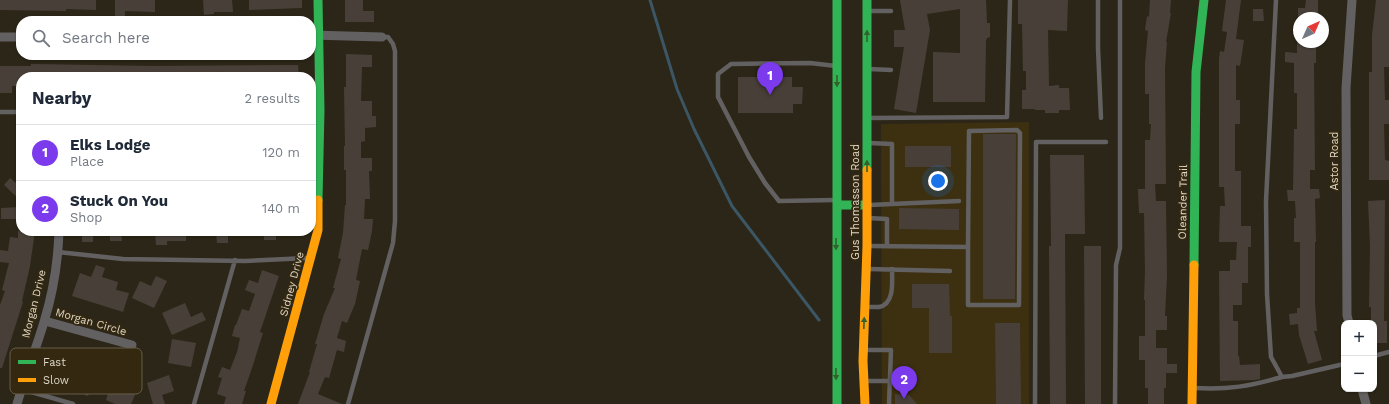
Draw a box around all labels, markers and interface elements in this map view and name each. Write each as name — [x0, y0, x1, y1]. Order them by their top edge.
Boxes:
north arrow — [1293, 12, 1329, 48]
search box — [16, 16, 316, 60]
icon: search — [30, 27, 52, 49]
text: Search here — [62, 29, 150, 47]
one-way arrow — [864, 29, 870, 42]
pin: 1 — [757, 62, 783, 95]
one-way arrow — [834, 75, 840, 88]
text: Nearby — [32, 88, 91, 108]
text: 2 results — [245, 91, 300, 106]
street label: Astor Road — [1328, 131, 1341, 191]
text: Elks Lodge — [70, 136, 150, 154]
street label: Gus Thomasson Road — [849, 144, 862, 260]
text: 1 — [42, 145, 48, 160]
text: 120 m — [262, 145, 300, 160]
text: Place — [70, 154, 104, 169]
one-way arrow — [864, 159, 870, 172]
street label: Oleander Trail — [1176, 164, 1190, 239]
your location — [928, 171, 948, 191]
text: Stuck On You — [70, 192, 168, 210]
text: 2 — [41, 201, 49, 216]
text: 140 m — [262, 201, 300, 216]
text: Shop — [70, 210, 102, 225]
one-way arrow — [833, 238, 839, 251]
street label: Sidney Drive — [277, 250, 307, 318]
street label: Morgan Drive — [19, 268, 49, 340]
street label: Morgan Circle — [54, 306, 128, 338]
one-way arrow — [861, 317, 868, 329]
map controls — [1341, 320, 1377, 392]
button: + — [1341, 320, 1377, 356]
legend — [10, 348, 142, 394]
text: Fast — [43, 356, 66, 369]
button: − — [1341, 356, 1377, 392]
pin: 2 — [891, 366, 917, 399]
one-way arrow — [833, 368, 840, 380]
text: Slow — [43, 374, 69, 387]

